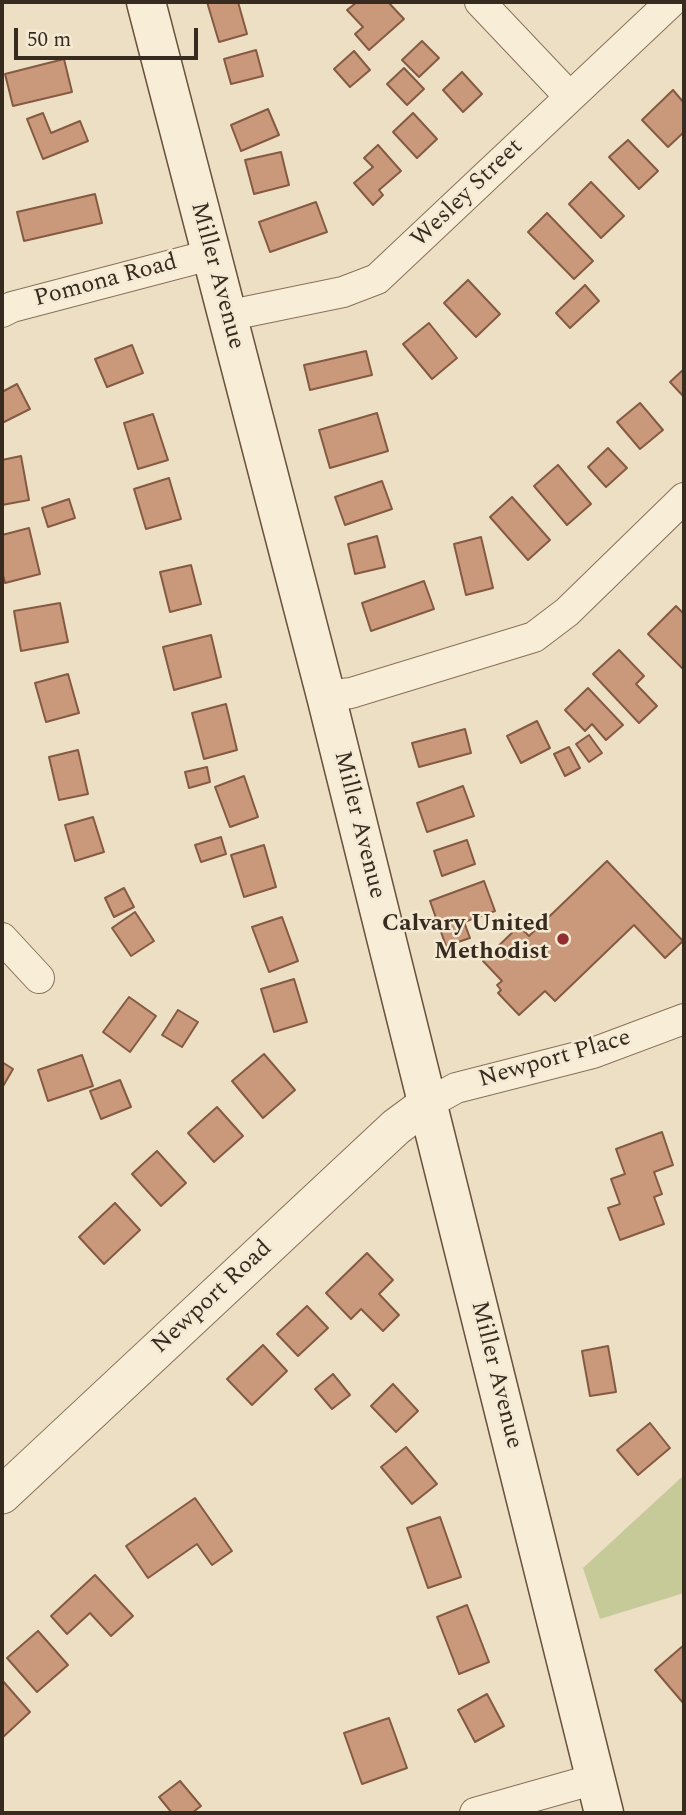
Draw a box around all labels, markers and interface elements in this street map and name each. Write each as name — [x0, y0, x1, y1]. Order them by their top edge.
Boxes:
scale bar — [18, 14, 201, 58]
text: 50 m — [27, 24, 71, 56]
street label: Wesley Street — [406, 134, 530, 254]
street label: Miller Avenue — [183, 199, 249, 353]
street label: Pomona Road — [31, 249, 181, 315]
street label: Miller Avenue — [326, 748, 390, 902]
place label: Calvary United Methodist — [382, 911, 549, 967]
marker: Calvary United Methodist — [555, 931, 571, 947]
street label: Newport Place — [476, 1025, 634, 1095]
street label: Newport Road — [147, 1235, 279, 1361]
street label: Miller Avenue — [463, 1298, 527, 1452]

